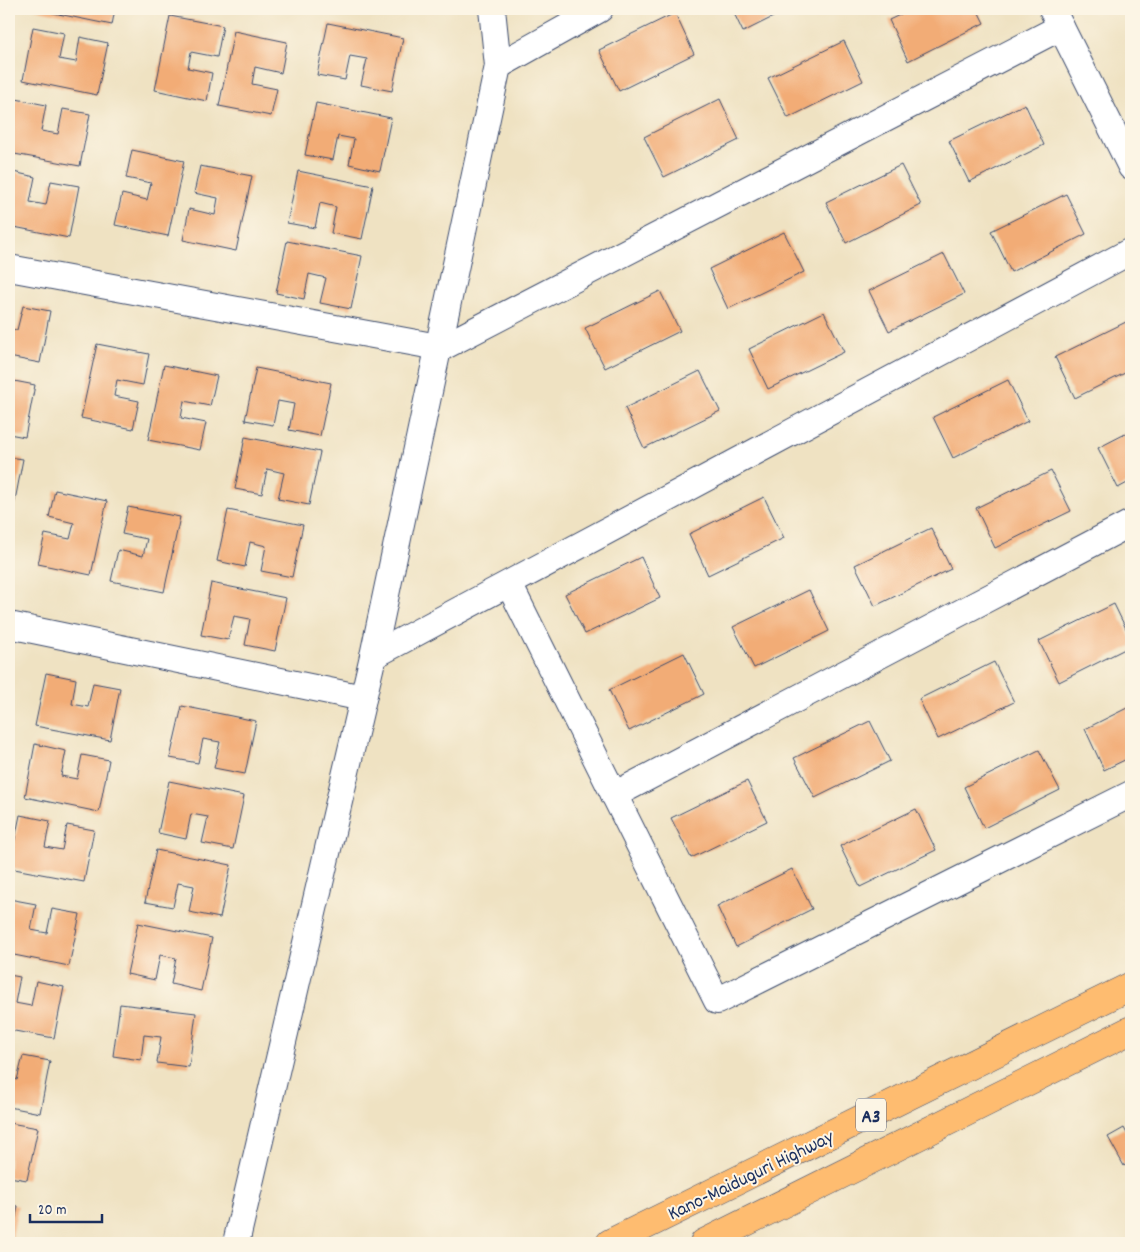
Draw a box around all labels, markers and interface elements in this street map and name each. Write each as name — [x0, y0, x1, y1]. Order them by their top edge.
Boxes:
road number: A3 — [856, 1098, 886, 1132]
street label: Kano-Maiduguri Highway — [664, 1124, 840, 1229]
scale bar — [30, 1192, 102, 1224]
text: 20 m — [38, 1200, 66, 1222]

